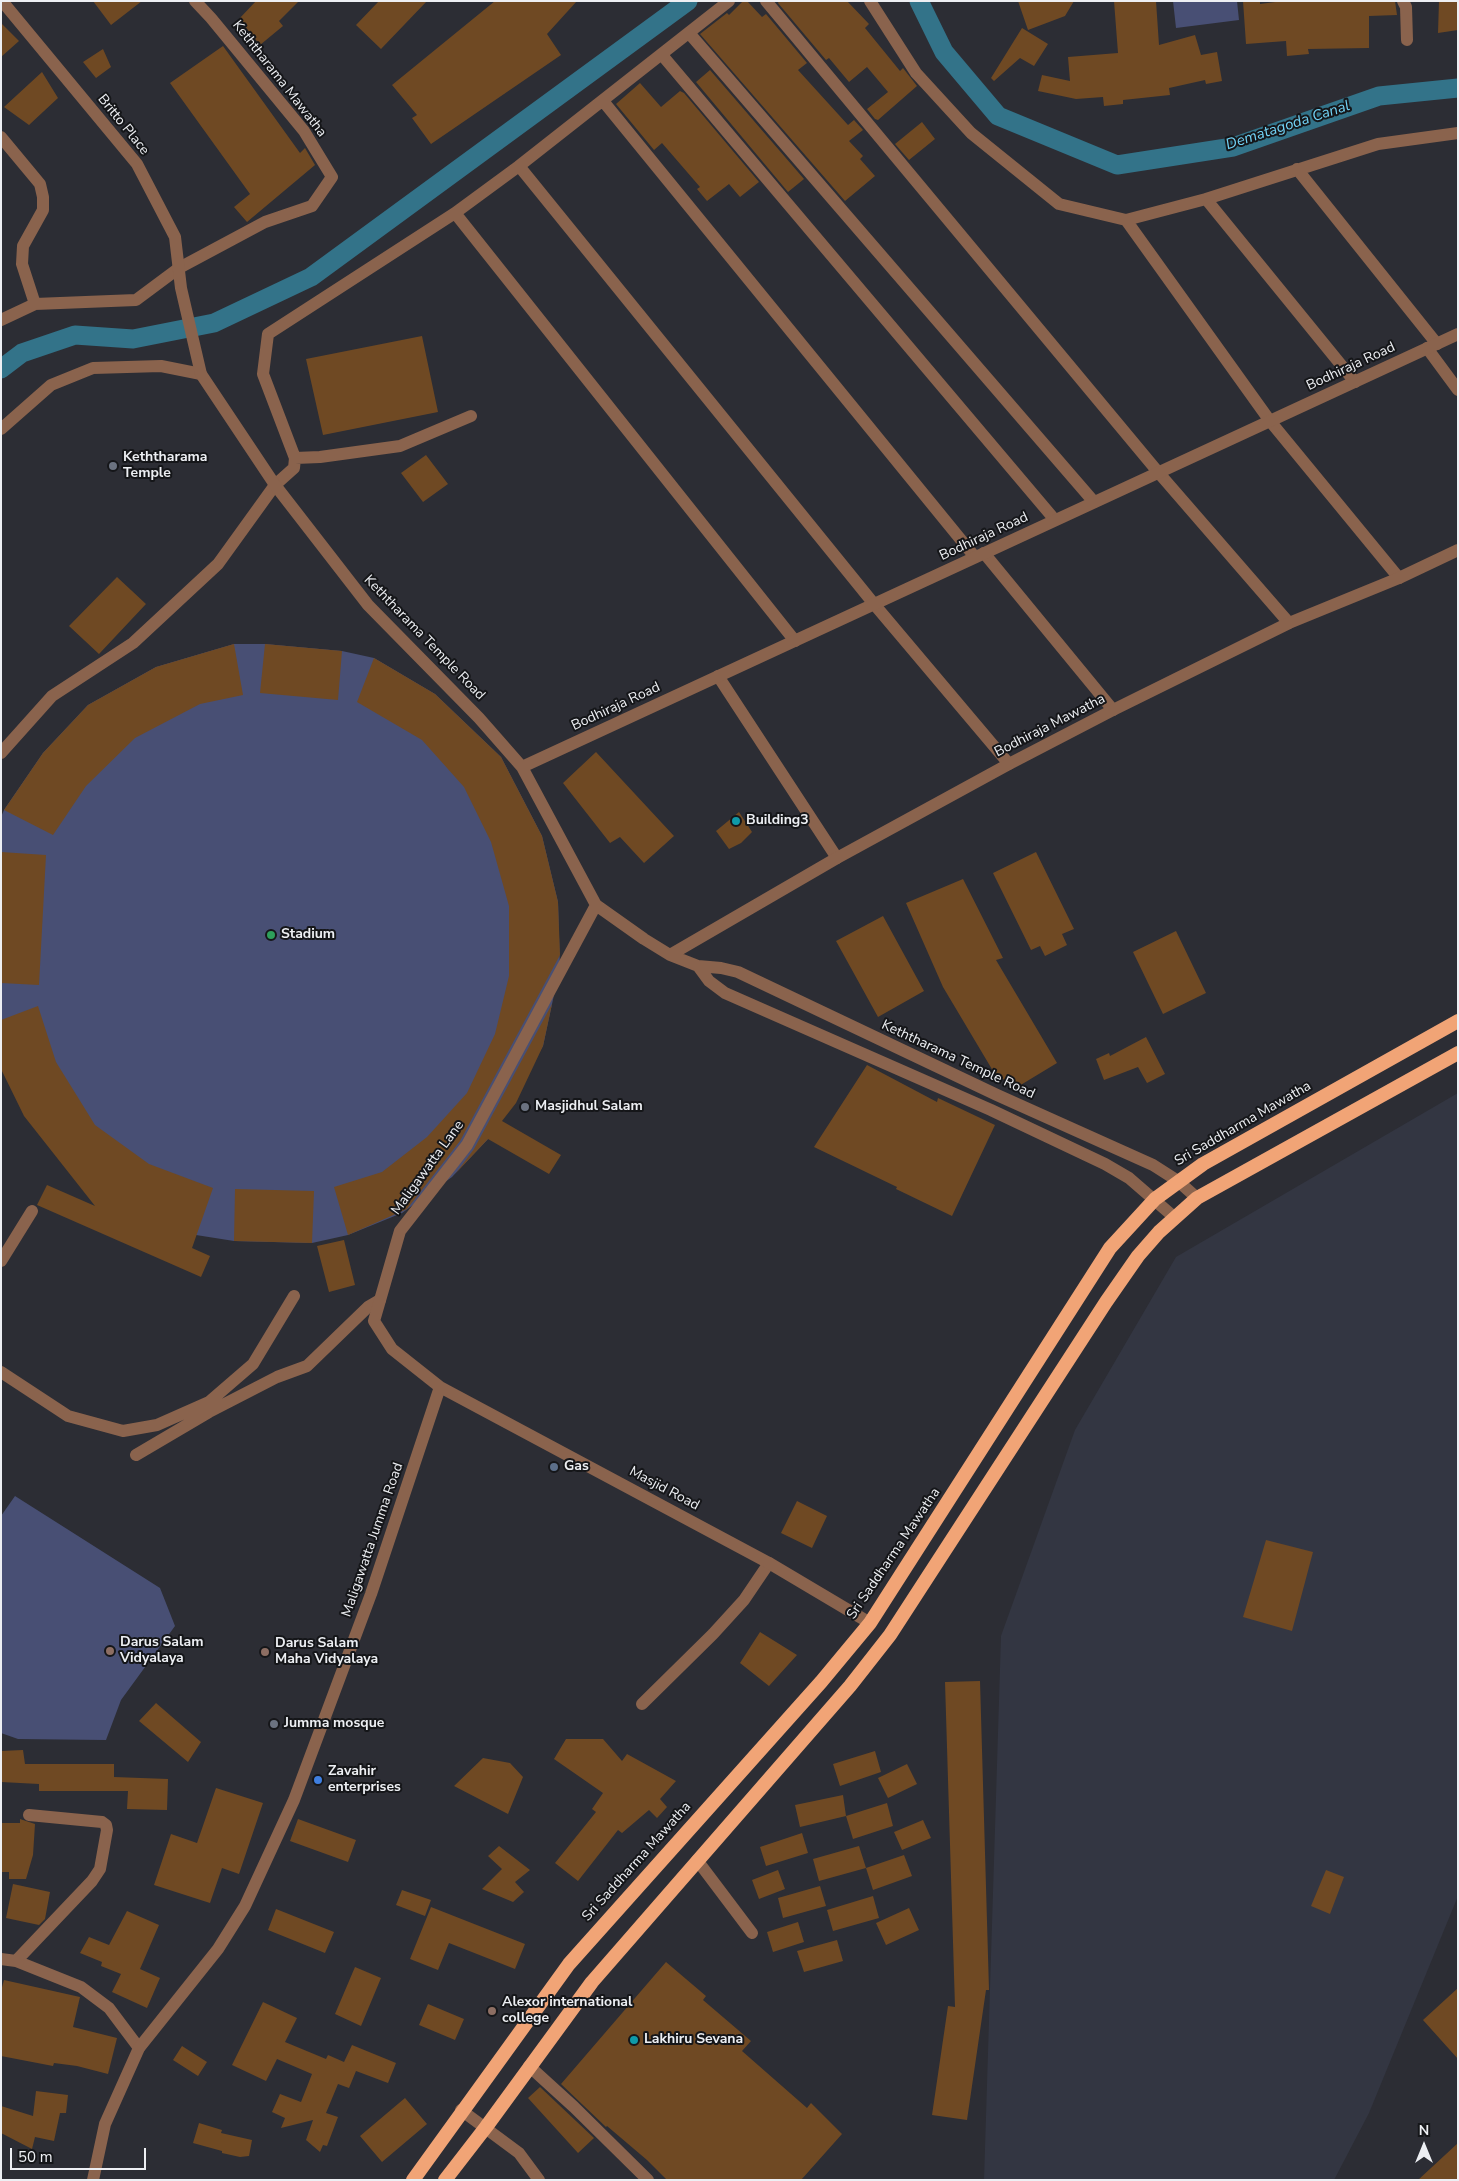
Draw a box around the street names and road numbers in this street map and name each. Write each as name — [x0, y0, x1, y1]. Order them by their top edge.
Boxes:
street label: Keththarama Mawatha — [228, 17, 330, 141]
street label: Britto Place — [94, 91, 152, 159]
street label: Bodhiraja Road — [1304, 339, 1398, 395]
street label: Bodhiraja Road — [937, 509, 1031, 565]
street label: Keththarama Temple Road — [360, 572, 488, 704]
street label: Bodhiraja Road — [569, 679, 663, 735]
street label: Bodhiraja Mawatha — [992, 691, 1108, 761]
street label: Keththarama Temple Road — [879, 1017, 1037, 1103]
street label: Sri Saddharma Mawatha — [1172, 1078, 1314, 1170]
street label: Maligawatta Lane — [388, 1118, 468, 1218]
street label: Maligawatta Jumma Road — [339, 1461, 407, 1619]
street label: Masjid Road — [626, 1464, 702, 1514]
street label: Sri Saddharma Mawatha — [844, 1485, 944, 1623]
street label: Sri Saddharma Mawatha — [579, 1799, 695, 1925]

